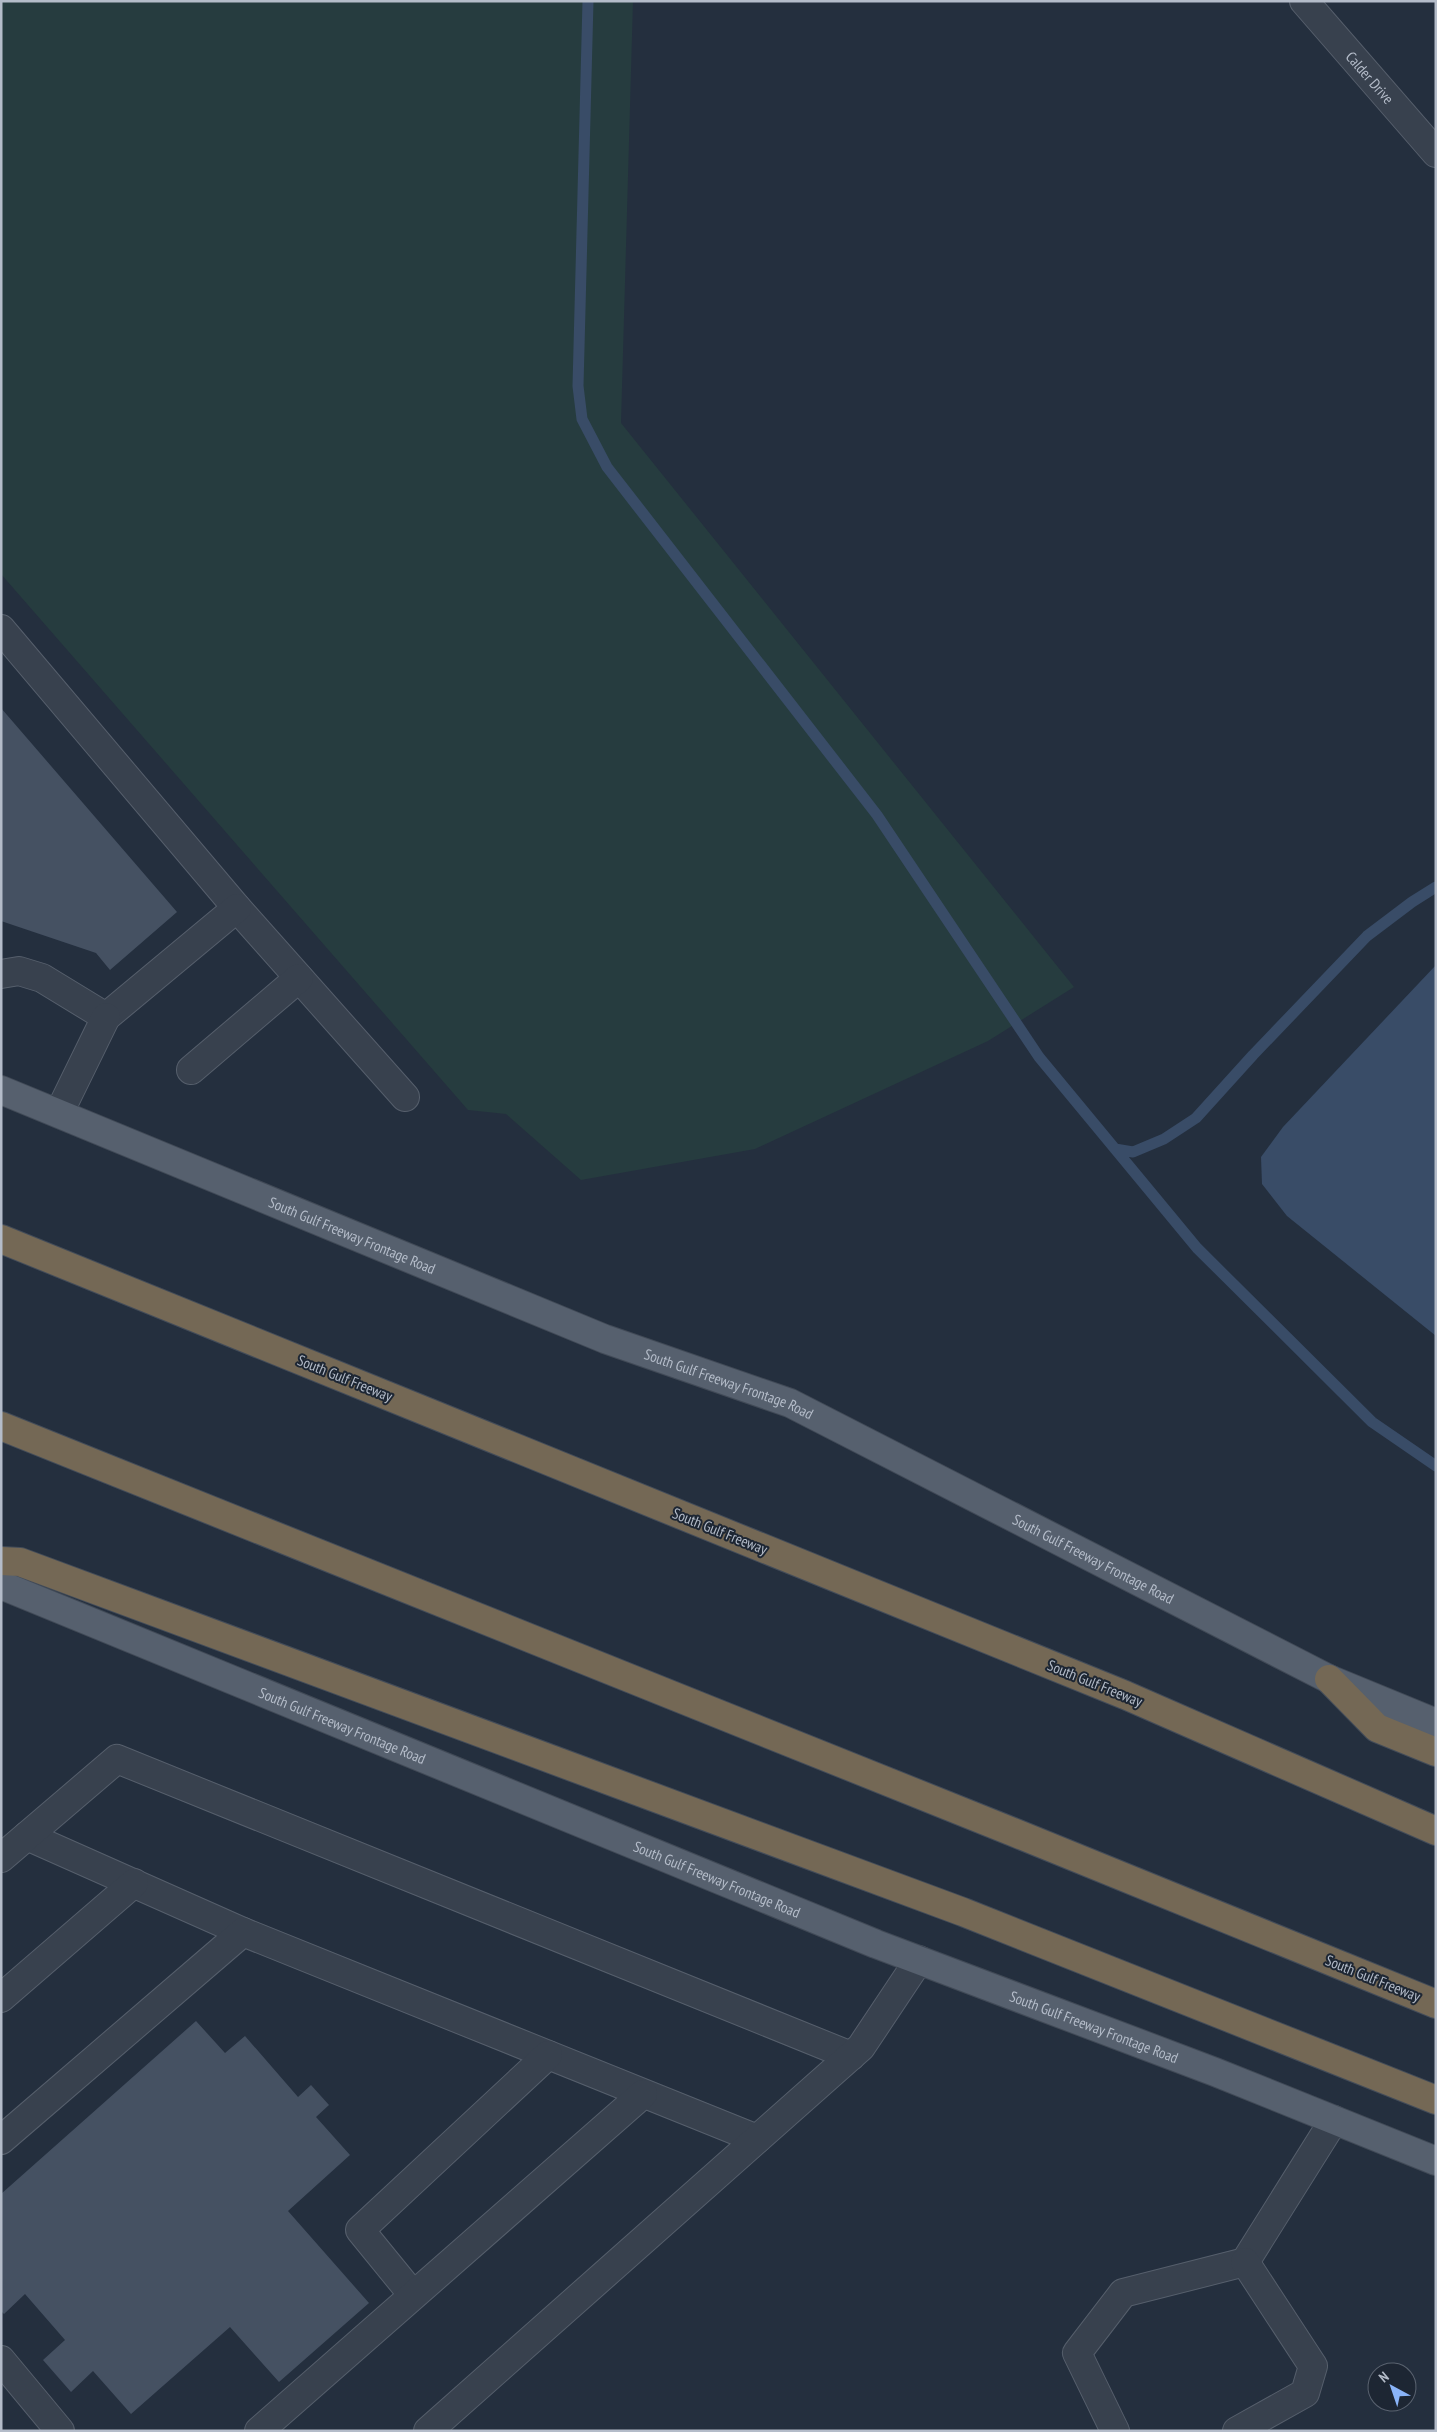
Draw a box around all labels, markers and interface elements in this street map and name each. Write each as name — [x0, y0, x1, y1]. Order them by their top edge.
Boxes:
street label: Calder Drive — [1342, 47, 1398, 107]
street label: South Gulf Freeway Frontage Road — [266, 1192, 439, 1278]
street label: South Gulf Freeway Frontage Road — [642, 1344, 817, 1423]
street label: South Gulf Freeway — [295, 1350, 396, 1406]
street label: South Gulf Freeway — [670, 1503, 771, 1559]
street label: South Gulf Freeway Frontage Road — [1010, 1509, 1177, 1608]
street label: South Gulf Freeway — [1045, 1655, 1146, 1711]
street label: South Gulf Freeway Frontage Road — [256, 1682, 429, 1768]
street label: South Gulf Freeway Frontage Road — [631, 1836, 803, 1921]
street label: South Gulf Freeway — [1323, 1950, 1424, 2006]
street label: South Gulf Freeway Frontage Road — [1007, 1986, 1181, 2067]
north arrow — [1367, 2362, 1417, 2412]
text: N — [1375, 2368, 1392, 2386]

